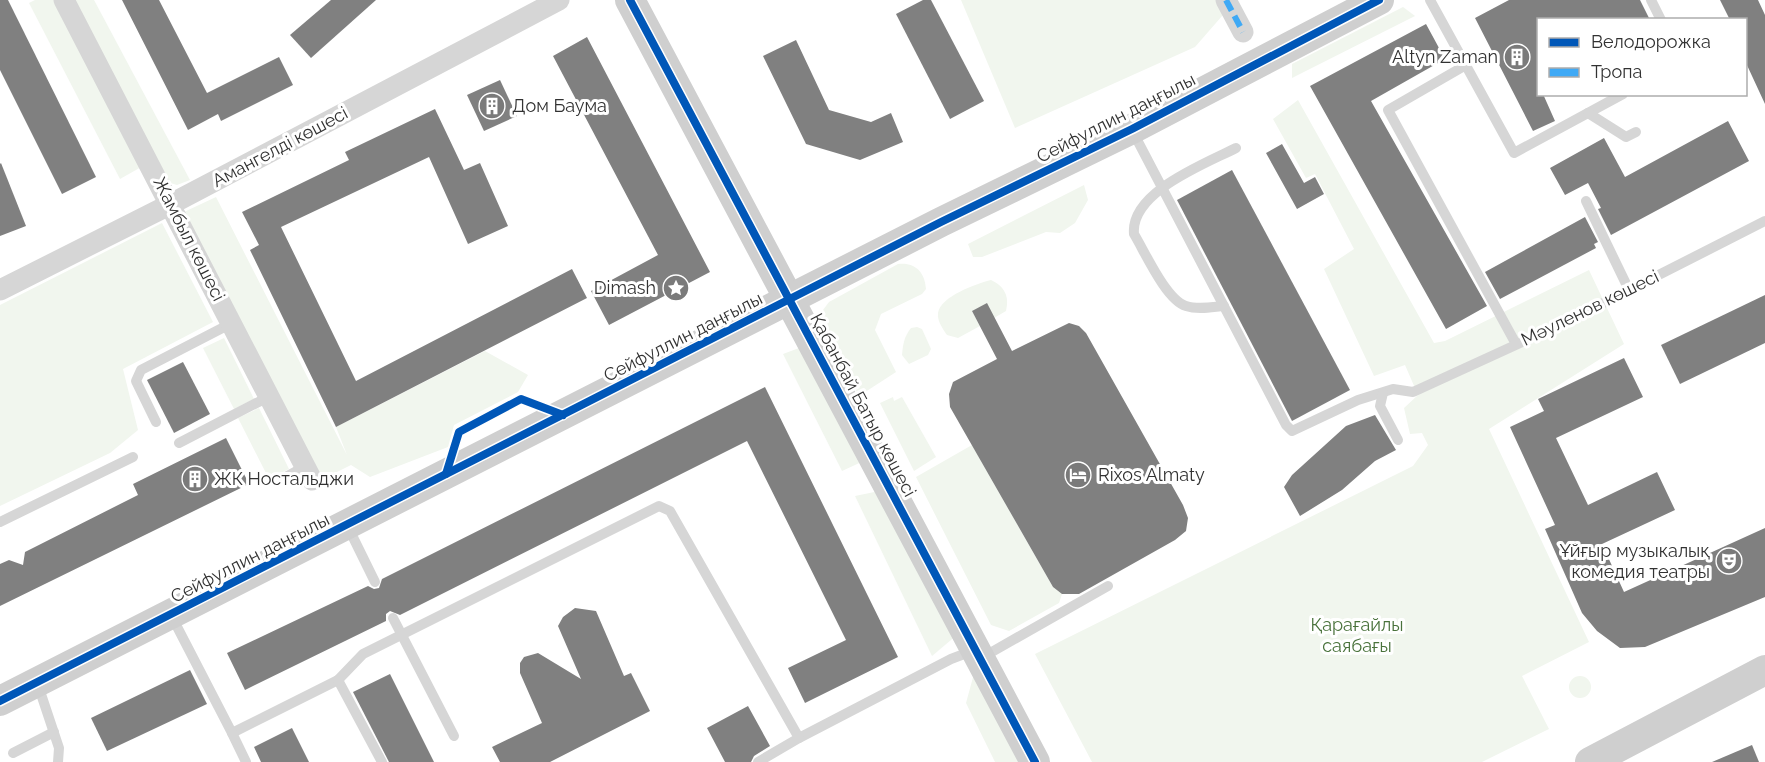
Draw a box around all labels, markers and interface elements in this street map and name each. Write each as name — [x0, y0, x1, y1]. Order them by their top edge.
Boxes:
legend — [1537, 18, 1747, 96]
text: Велодорожка — [1591, 31, 1711, 52]
building icon: Altyn Zaman — [1502, 42, 1532, 72]
place label: Altyn Zaman — [1392, 46, 1498, 67]
text: Тропа — [1591, 61, 1642, 82]
street label: Сейфуллин даңғылы — [1033, 68, 1199, 167]
building icon: Дом Баума — [477, 91, 507, 121]
place label: Дом Баума — [512, 95, 607, 116]
street label: Амангелді көшесі — [208, 102, 351, 191]
street label: Жамбыл көшесі — [149, 173, 230, 304]
street label: Мәуленов көшесі — [1518, 265, 1662, 350]
place icon: Dimash — [661, 273, 691, 303]
place label: Dimash — [594, 277, 656, 298]
street label: Сейфуллин даңғылы — [600, 287, 766, 386]
street label: Қабанбай Батыр көшесі — [806, 309, 921, 500]
hotel icon: Rixos Almaty — [1063, 460, 1093, 490]
building icon: ЖК Ностальджи — [180, 464, 210, 494]
place label: Rixos Almaty — [1098, 464, 1205, 485]
place label: ЖК Ностальджи — [214, 468, 354, 489]
street label: Сейфуллин даңғылы — [167, 508, 333, 607]
place label: Ұйғыр музыкалық комедия театры — [1559, 540, 1710, 582]
theatre icon: Ұйғыр музыкалық комедия театры — [1714, 546, 1744, 576]
park label: Қарағайлы саябағы — [1311, 614, 1403, 656]

